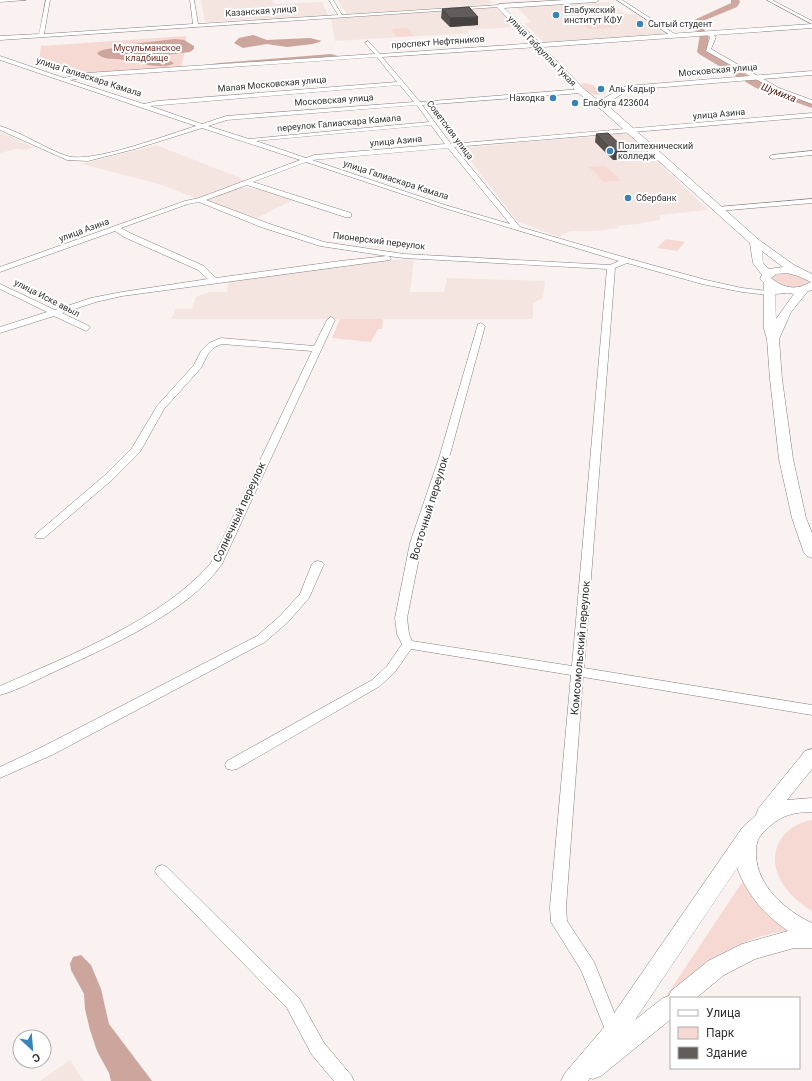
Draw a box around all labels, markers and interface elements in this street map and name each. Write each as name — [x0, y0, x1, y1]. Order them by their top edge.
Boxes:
street label: Казанская улица — [225, 4, 297, 18]
place label: Елабужский институт КФУ — [564, 5, 623, 25]
marker: Елабужский институт КФУ — [551, 10, 561, 20]
street label: улица Габдуллы Тукая — [506, 14, 578, 88]
marker: Сытый студент — [635, 19, 645, 29]
place label: Сытый студент — [648, 19, 713, 29]
street label: проспект Нефтяников — [391, 34, 485, 50]
park label: Мусульманское кладбище — [113, 43, 181, 63]
street label: улица Галиаскара Камала — [35, 55, 143, 99]
street label: Московская улица — [678, 62, 758, 78]
street label: Малая Московская улица — [217, 74, 327, 94]
water label: Шумиха — [760, 81, 798, 104]
marker: Аль Кадыр — [596, 84, 606, 94]
place label: Аль Кадыр — [609, 84, 655, 94]
street label: Московская улица — [294, 92, 374, 108]
place label: Находка — [509, 93, 545, 103]
marker: Находка — [548, 93, 558, 103]
marker: Елабуга 423604 — [570, 98, 580, 108]
place label: Елабуга 423604 — [583, 98, 649, 108]
street label: Советская улица — [425, 99, 475, 162]
street label: улица Азина — [692, 107, 746, 121]
street label: переулок Галиаскара Камала — [277, 113, 402, 133]
street label: улица Азина — [369, 134, 423, 148]
place label: Политехнический колледж — [618, 141, 693, 161]
marker: Политехнический колледж — [605, 146, 615, 156]
street label: улица Галиаскара Камала — [342, 158, 450, 202]
marker: Сбербанк — [623, 193, 633, 203]
place label: Сбербанк — [636, 193, 677, 203]
street label: улица Азина — [58, 216, 111, 244]
street label: Пионерский переулок — [332, 230, 426, 252]
street label: улица Иске авыл — [13, 277, 81, 319]
street label: Восточный переулок — [407, 455, 451, 562]
street label: Солнечный переулок — [210, 460, 269, 565]
street label: Комсомольский переулок — [568, 580, 593, 716]
legend — [670, 997, 800, 1069]
text: Улица — [706, 1006, 741, 1020]
text: Парк — [706, 1026, 735, 1040]
north arrow — [12, 1029, 52, 1069]
text: Здание — [706, 1046, 747, 1060]
text: С — [30, 1050, 42, 1065]

